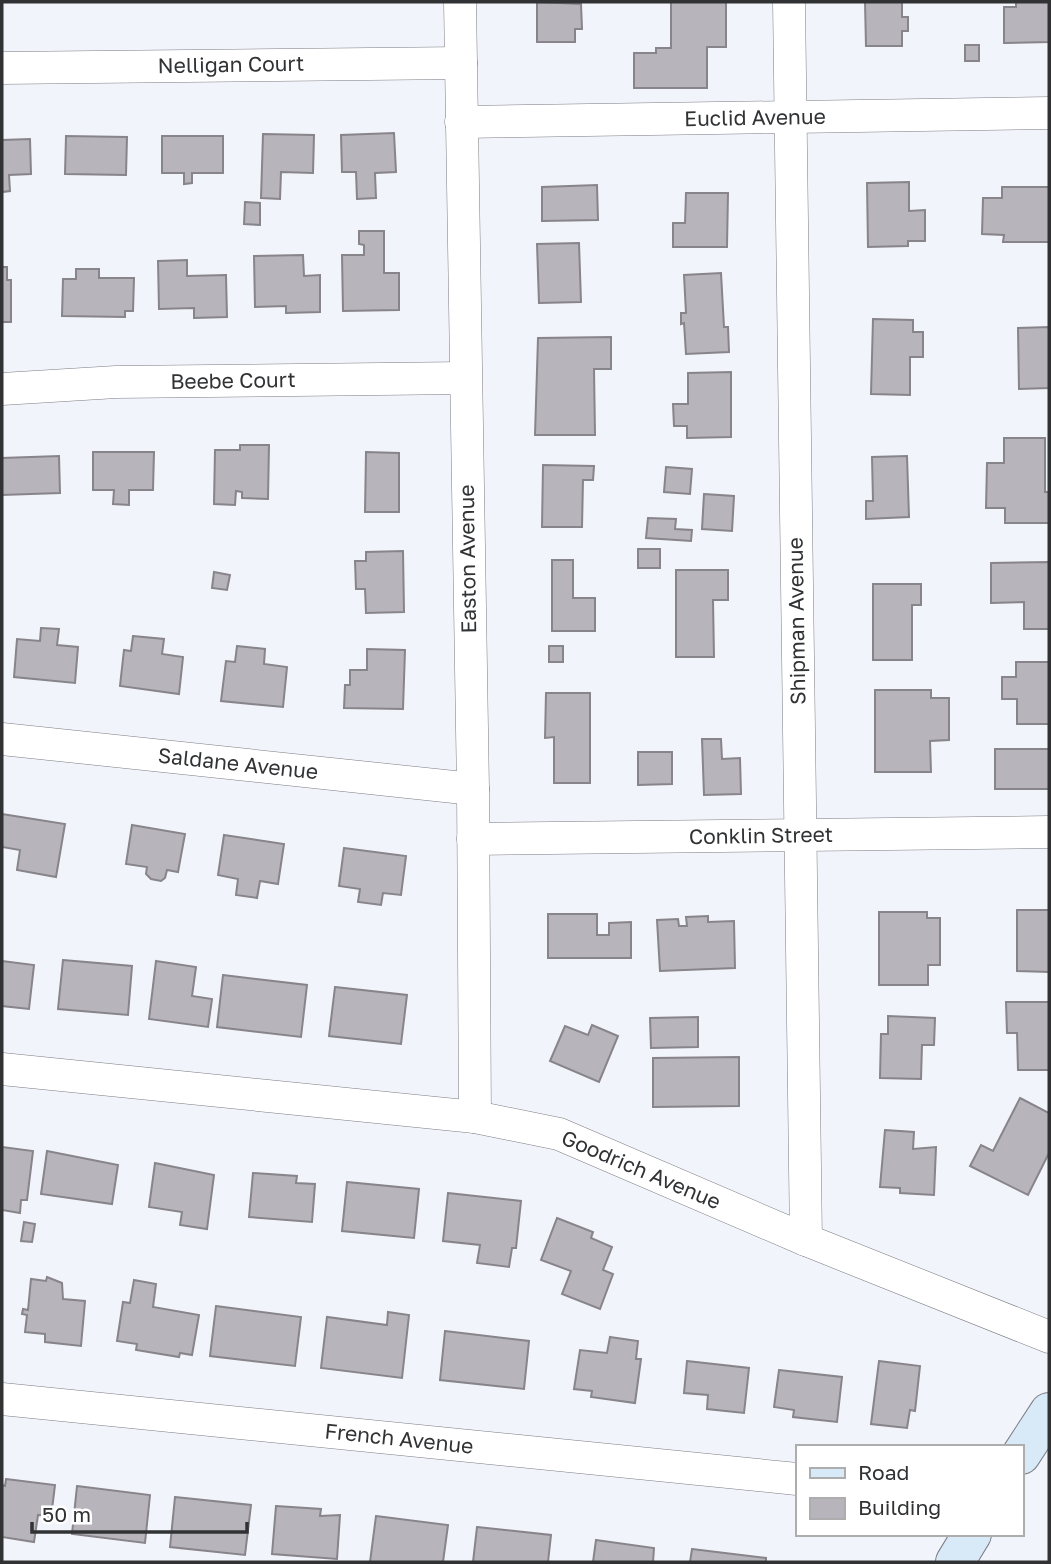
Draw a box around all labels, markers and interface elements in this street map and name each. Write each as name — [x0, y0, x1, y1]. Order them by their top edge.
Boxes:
street label: Nelligan Court — [157, 50, 305, 78]
street label: Euclid Avenue — [684, 103, 826, 131]
street label: Beebe Court — [170, 366, 296, 394]
street label: Easton Avenue — [453, 484, 481, 634]
street label: Shipman Avenue — [782, 537, 810, 705]
street label: Saldane Avenue — [157, 742, 320, 784]
street label: Conklin Street — [689, 821, 833, 849]
street label: Goodrich Avenue — [558, 1124, 725, 1214]
street label: French Avenue — [323, 1417, 475, 1459]
legend — [796, 1445, 1023, 1536]
text: Road — [858, 1459, 909, 1485]
scale bar — [32, 1490, 247, 1534]
text: Building — [858, 1494, 941, 1520]
text: 50 m — [42, 1501, 91, 1527]

